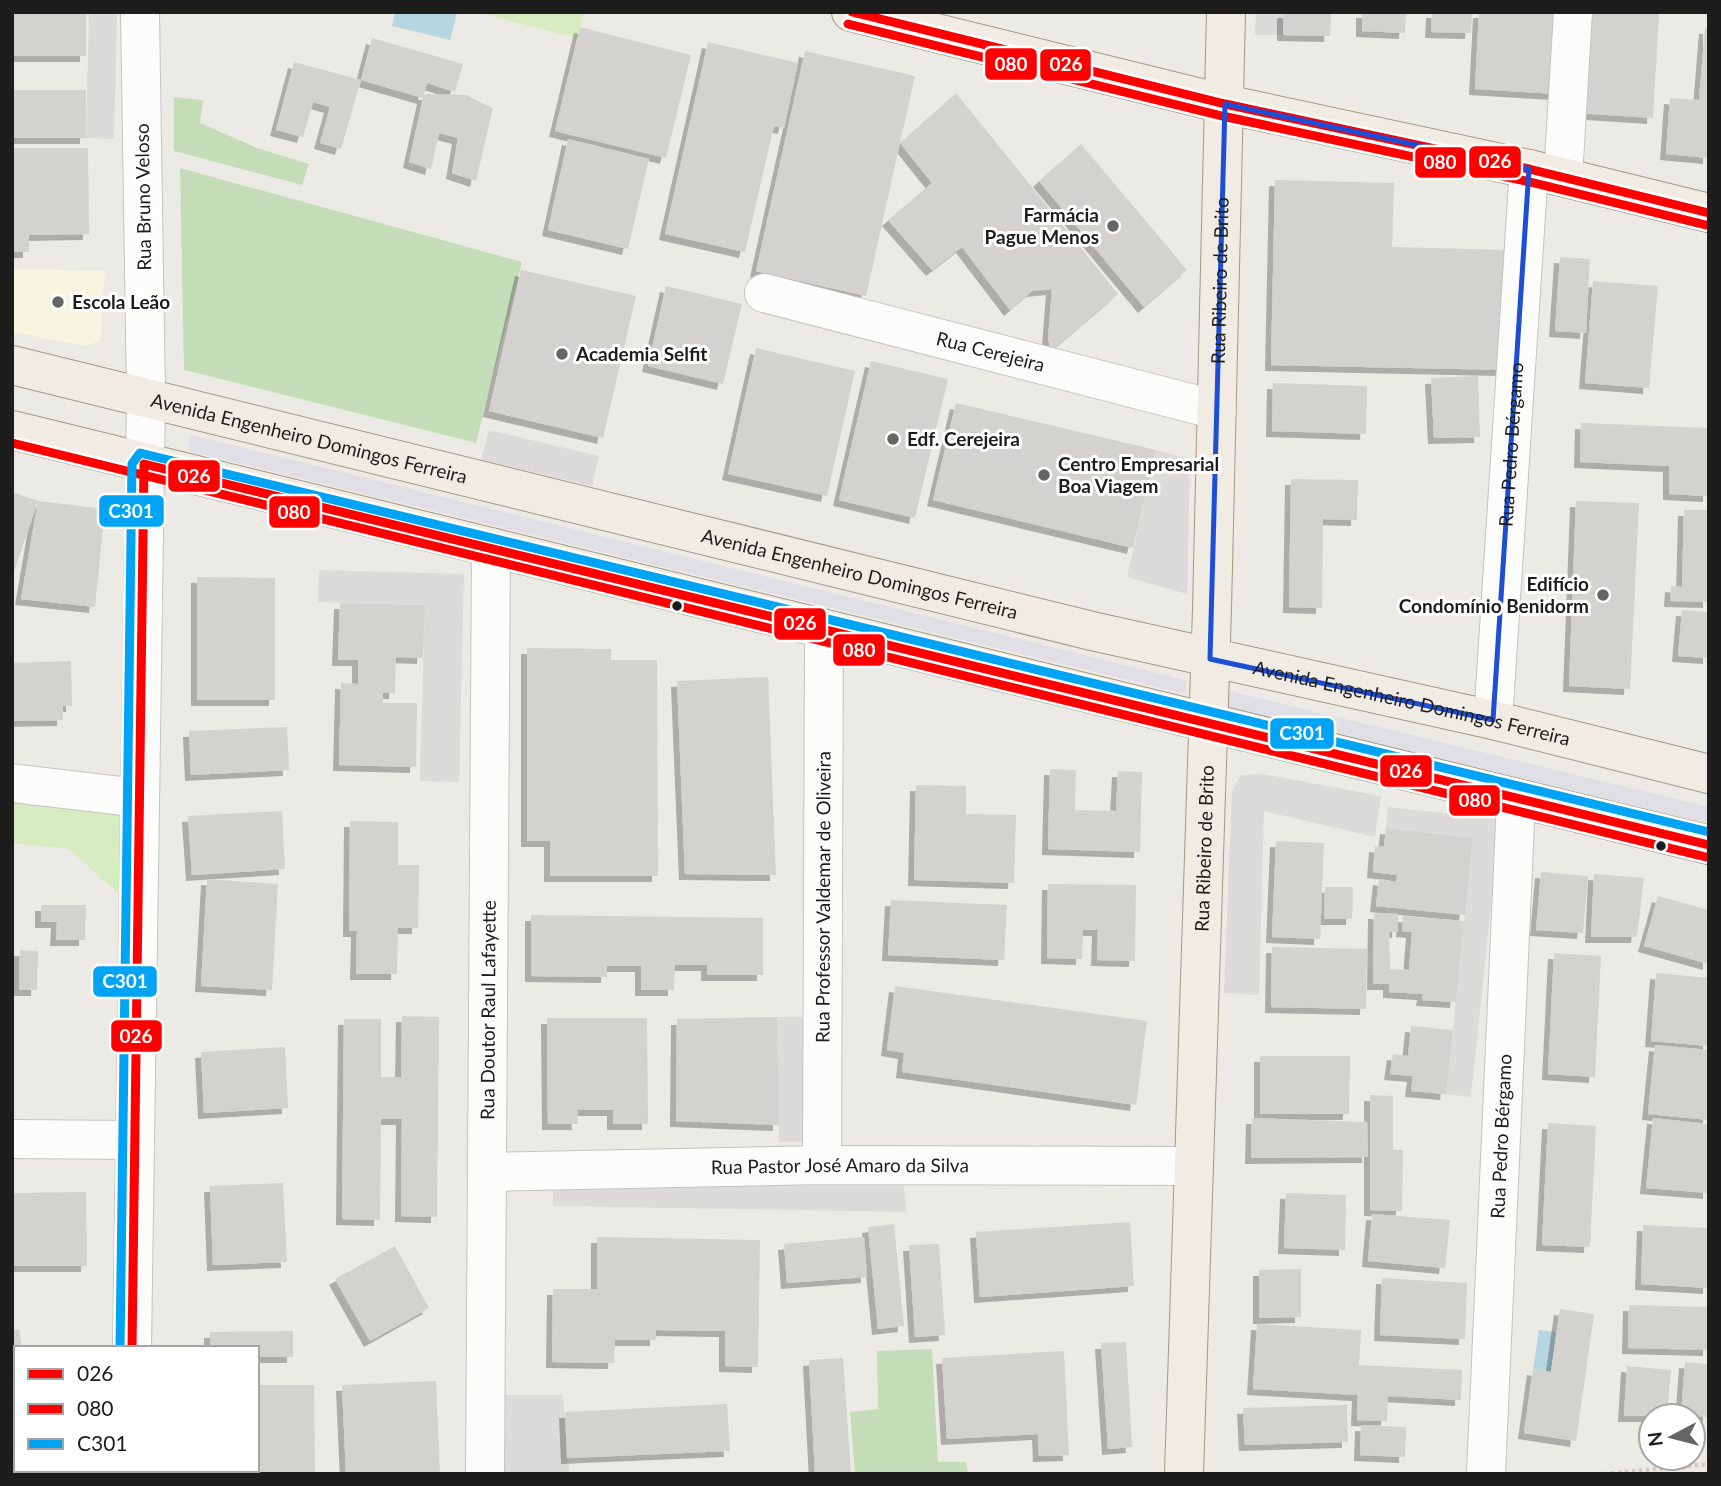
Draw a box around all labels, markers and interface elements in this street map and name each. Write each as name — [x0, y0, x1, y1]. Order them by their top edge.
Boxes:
line badge: 080 — [984, 47, 1038, 81]
line badge: 026 — [1039, 48, 1092, 82]
text: 080 — [994, 52, 1028, 75]
text: 026 — [1049, 52, 1083, 75]
street label: Rua Bruno Veloso — [130, 123, 155, 271]
line badge: 026 — [1468, 145, 1522, 179]
line badge: 080 — [1414, 146, 1467, 179]
text: 026 — [1478, 149, 1512, 172]
text: 080 — [1423, 150, 1457, 173]
street label: Rua Ribeiro de Brito — [1206, 197, 1233, 364]
place label: Farmácia Pague Menos — [985, 203, 1099, 248]
marker: Farmácia Pague Menos — [1105, 218, 1121, 234]
place label: Escola Leão — [72, 290, 170, 313]
marker: Escola Leão — [50, 294, 66, 310]
street label: Rua Cerejeira — [934, 326, 1047, 376]
place label: Academia Selfit — [575, 342, 707, 365]
marker: Academia Selfit — [554, 346, 570, 362]
street label: Rua Pedro Bérgamo — [1494, 362, 1527, 528]
street label: Avenida Engenheiro Domingos Ferreira — [149, 388, 470, 488]
place label: Edf. Cerejeira — [907, 427, 1020, 450]
marker: Edf. Cerejeira — [885, 431, 901, 447]
place label: Centro Empresarial Boa Viagem — [1058, 452, 1219, 497]
line badge: 026 — [167, 459, 221, 493]
text: 026 — [177, 464, 211, 487]
marker: Centro Empresarial Boa Viagem — [1036, 467, 1052, 483]
line badge: C301 — [98, 494, 165, 528]
line badge: 080 — [268, 495, 321, 529]
text: C301 — [108, 499, 154, 522]
text: 080 — [277, 500, 311, 523]
street label: Avenida Engenheiro Domingos Ferreira — [699, 523, 1020, 623]
place label: Edifício Condomínio Benidorm — [1399, 572, 1589, 617]
marker: Edifício Condomínio Benidorm — [1595, 587, 1611, 603]
unlabelled marker — [670, 599, 684, 613]
line badge: 026 — [773, 607, 827, 641]
text: 026 — [783, 611, 817, 634]
line badge: 080 — [832, 633, 886, 667]
text: 080 — [842, 638, 876, 661]
street label: Avenida Engenheiro Domingos Ferreira — [1251, 655, 1573, 750]
line badge: C301 — [1269, 717, 1335, 750]
text: C301 — [1279, 721, 1325, 744]
street label: Rua Professor Valdemar de Oliveira — [810, 751, 835, 1043]
line badge: 026 — [1379, 754, 1433, 788]
text: 026 — [1389, 759, 1423, 782]
street label: Rua Ribeiro de Brito — [1190, 765, 1218, 932]
line badge: 080 — [1448, 784, 1501, 817]
text: 080 — [1458, 788, 1492, 811]
unlabelled marker — [1654, 839, 1668, 853]
street label: Rua Doutor Raul Lafayette — [475, 900, 500, 1120]
line badge: C301 — [92, 965, 158, 998]
text: C301 — [102, 969, 148, 992]
line badge: 026 — [110, 1019, 163, 1053]
text: 026 — [119, 1024, 153, 1047]
street label: Rua Pedro Bérgamo — [1485, 1053, 1516, 1219]
street label: Rua Pastor José Amaro da Silva — [711, 1153, 969, 1178]
legend — [14, 1346, 259, 1472]
text: 026 — [77, 1360, 114, 1385]
text: 080 — [77, 1395, 114, 1420]
north arrow — [1637, 1402, 1707, 1472]
text: C301 — [77, 1430, 128, 1455]
text: N — [1642, 1430, 1667, 1448]

